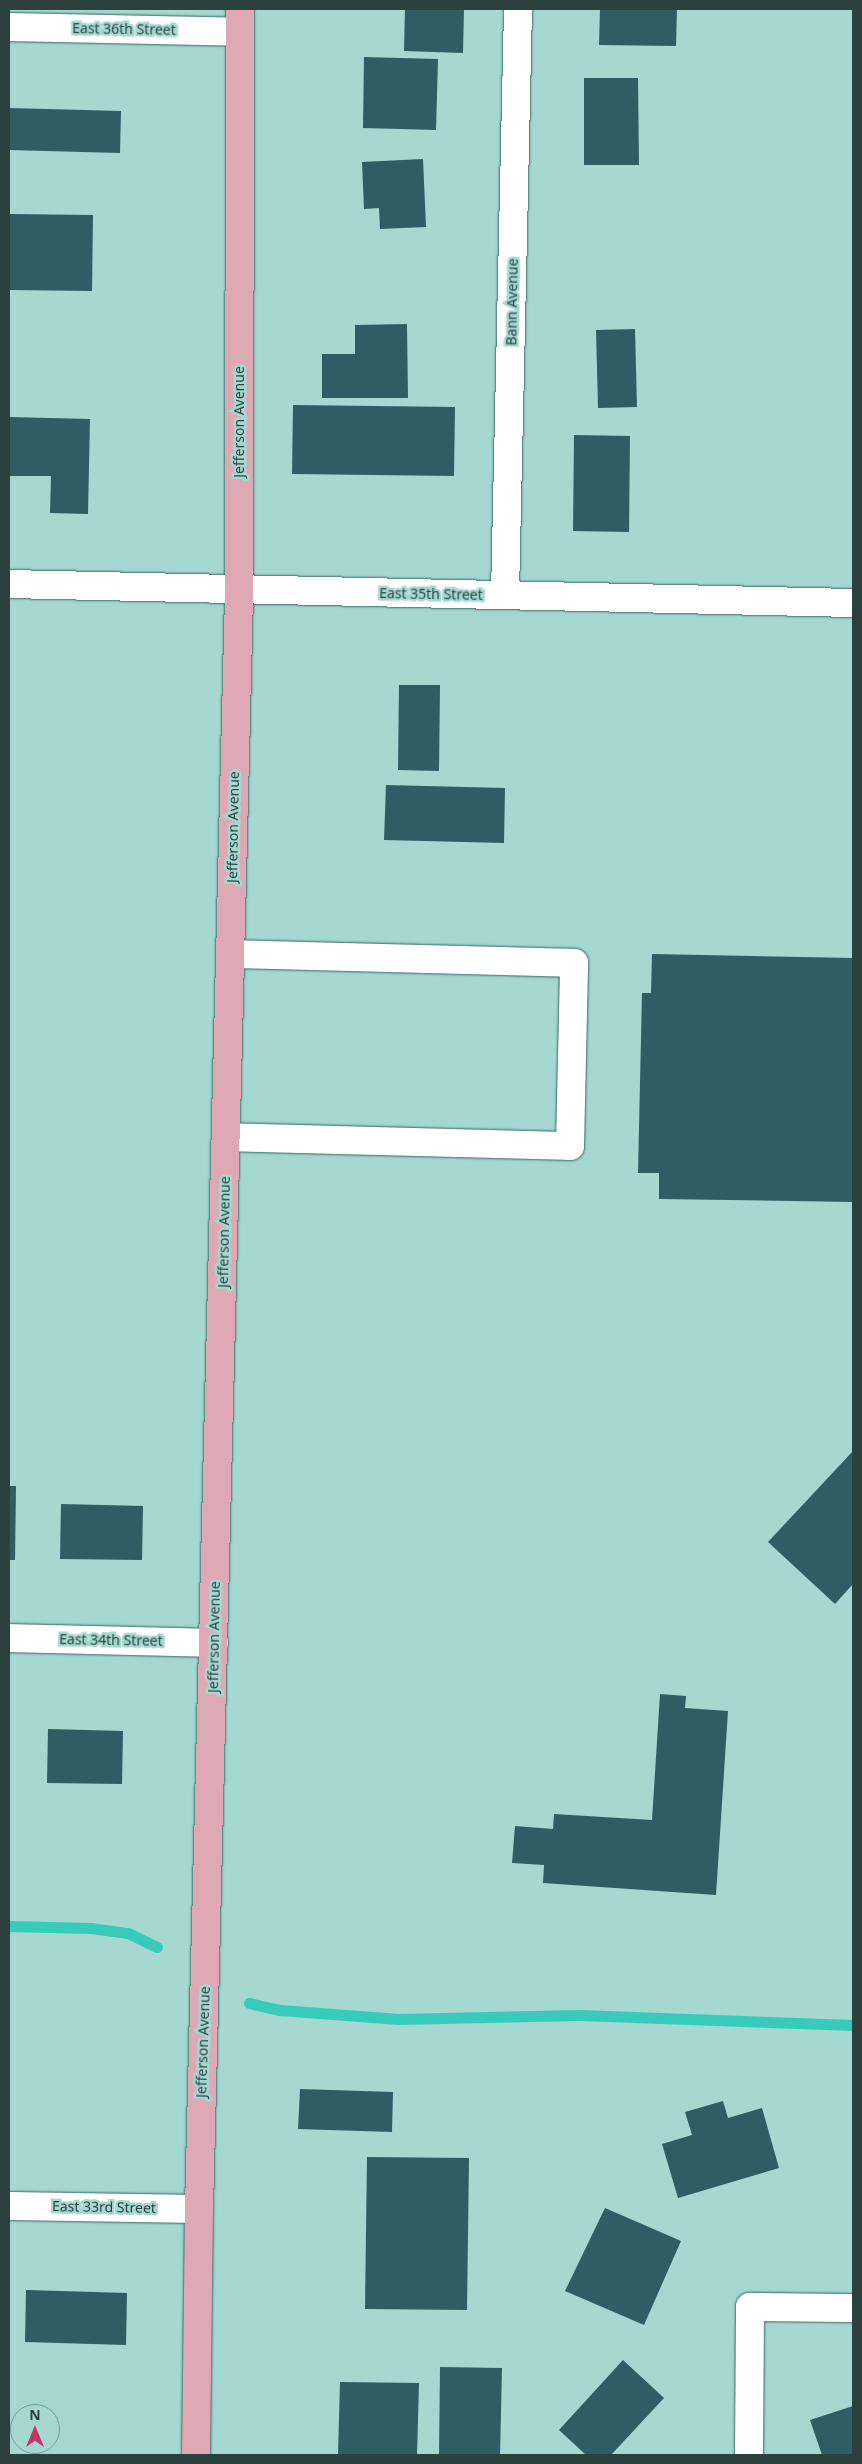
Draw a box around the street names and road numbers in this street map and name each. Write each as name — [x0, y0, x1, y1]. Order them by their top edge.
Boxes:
street label: East 36th Street — [72, 20, 176, 38]
street label: Bann Avenue — [503, 258, 521, 346]
street label: Jefferson Avenue — [231, 366, 247, 478]
street label: East 35th Street — [379, 585, 483, 603]
street label: Jefferson Avenue — [224, 771, 242, 883]
street label: Jefferson Avenue — [215, 1176, 233, 1288]
street label: Jefferson Avenue — [205, 1581, 223, 1693]
street label: East 34th Street — [59, 1631, 163, 1649]
street label: Jefferson Avenue — [193, 1986, 213, 2098]
street label: East 33rd Street — [52, 2198, 156, 2216]

